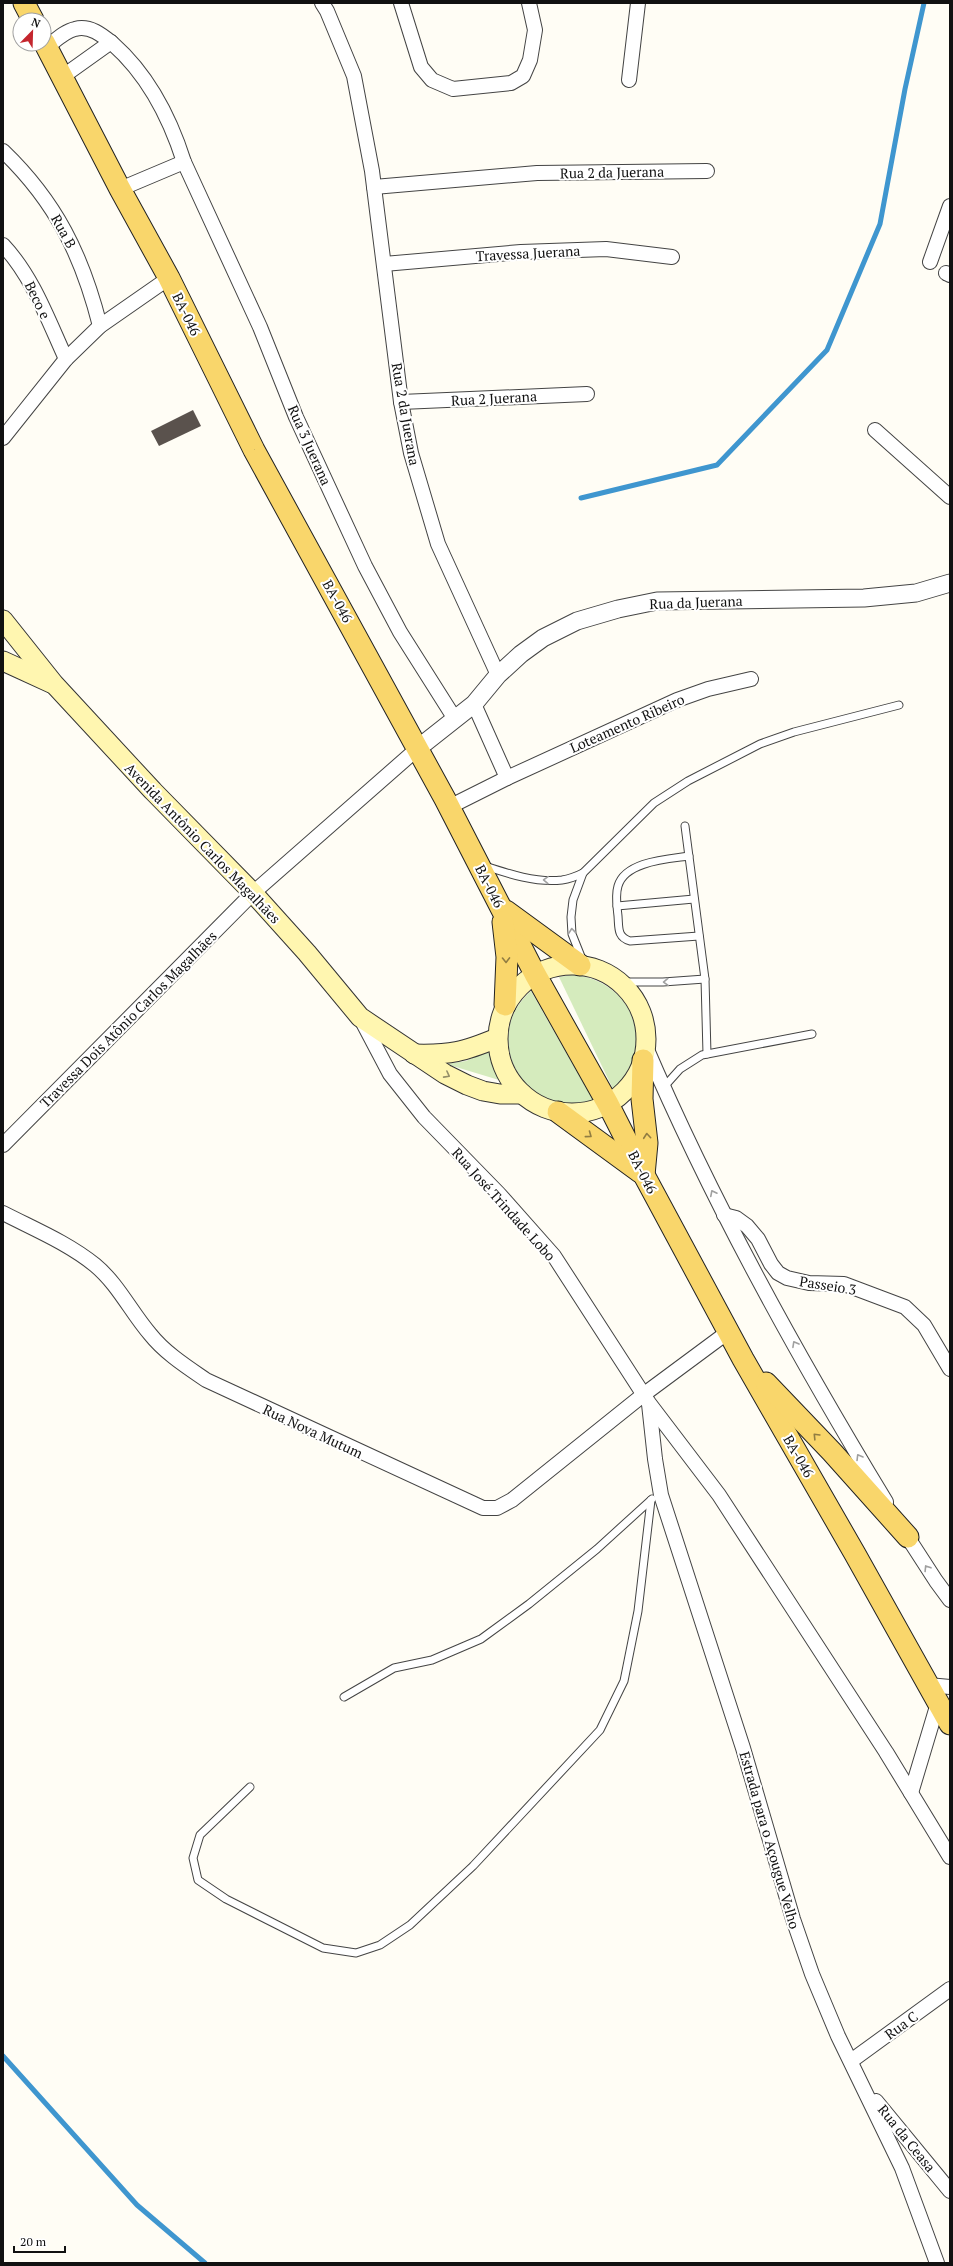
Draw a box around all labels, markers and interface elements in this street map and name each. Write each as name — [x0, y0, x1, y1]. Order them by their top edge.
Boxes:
north arrow — [12, 12, 52, 52]
text: N — [29, 15, 43, 31]
street label: Rua 2 da Juerana — [560, 162, 664, 182]
street label: Rua B — [47, 211, 81, 251]
street label: Travessa Juerana — [475, 241, 581, 265]
street label: Beco e — [21, 278, 55, 322]
street label: BA-046 — [168, 289, 206, 339]
street label: Rua 2 da Juerana — [388, 361, 424, 467]
street label: Rua 2 Juerana — [451, 386, 537, 410]
street label: Rua 3 Juerana — [284, 402, 336, 488]
street label: BA-046 — [319, 576, 358, 626]
street label: Rua da Juerana — [649, 591, 743, 613]
street label: Loteamento Ribeiro — [567, 689, 688, 757]
street label: Avenida Antônio Carlos Magalhães — [121, 759, 285, 927]
street label: BA-046 — [471, 861, 509, 911]
one-way arrow — [543, 876, 549, 884]
street label: Travessa Dois Atônio Carlos Magalhães — [35, 926, 221, 1112]
one-way arrow — [568, 928, 577, 934]
one-way arrow — [502, 957, 511, 963]
one-way arrow — [663, 978, 669, 986]
one-way arrow — [443, 1070, 450, 1077]
one-way arrow — [585, 1130, 592, 1137]
one-way arrow — [642, 1133, 651, 1139]
street label: Rua José Trindade Lobo — [448, 1143, 560, 1265]
street label: BA-046 — [624, 1147, 662, 1197]
one-way arrow — [710, 1190, 718, 1197]
street label: Passeio 3 — [798, 1271, 858, 1299]
one-way arrow — [792, 1341, 799, 1349]
street label: Rua Nova Mutum — [260, 1400, 366, 1462]
street label: BA-046 — [779, 1431, 819, 1481]
one-way arrow — [814, 1433, 821, 1440]
one-way arrow — [856, 1454, 864, 1461]
one-way arrow — [925, 1565, 932, 1572]
street label: Estrada para o Açougue Velho — [736, 1749, 805, 1931]
street label: Rua C — [881, 2007, 921, 2043]
street label: Rua da Ceasa — [874, 2100, 940, 2176]
scale bar — [14, 2228, 65, 2254]
text: 20 m — [20, 2234, 47, 2249]

